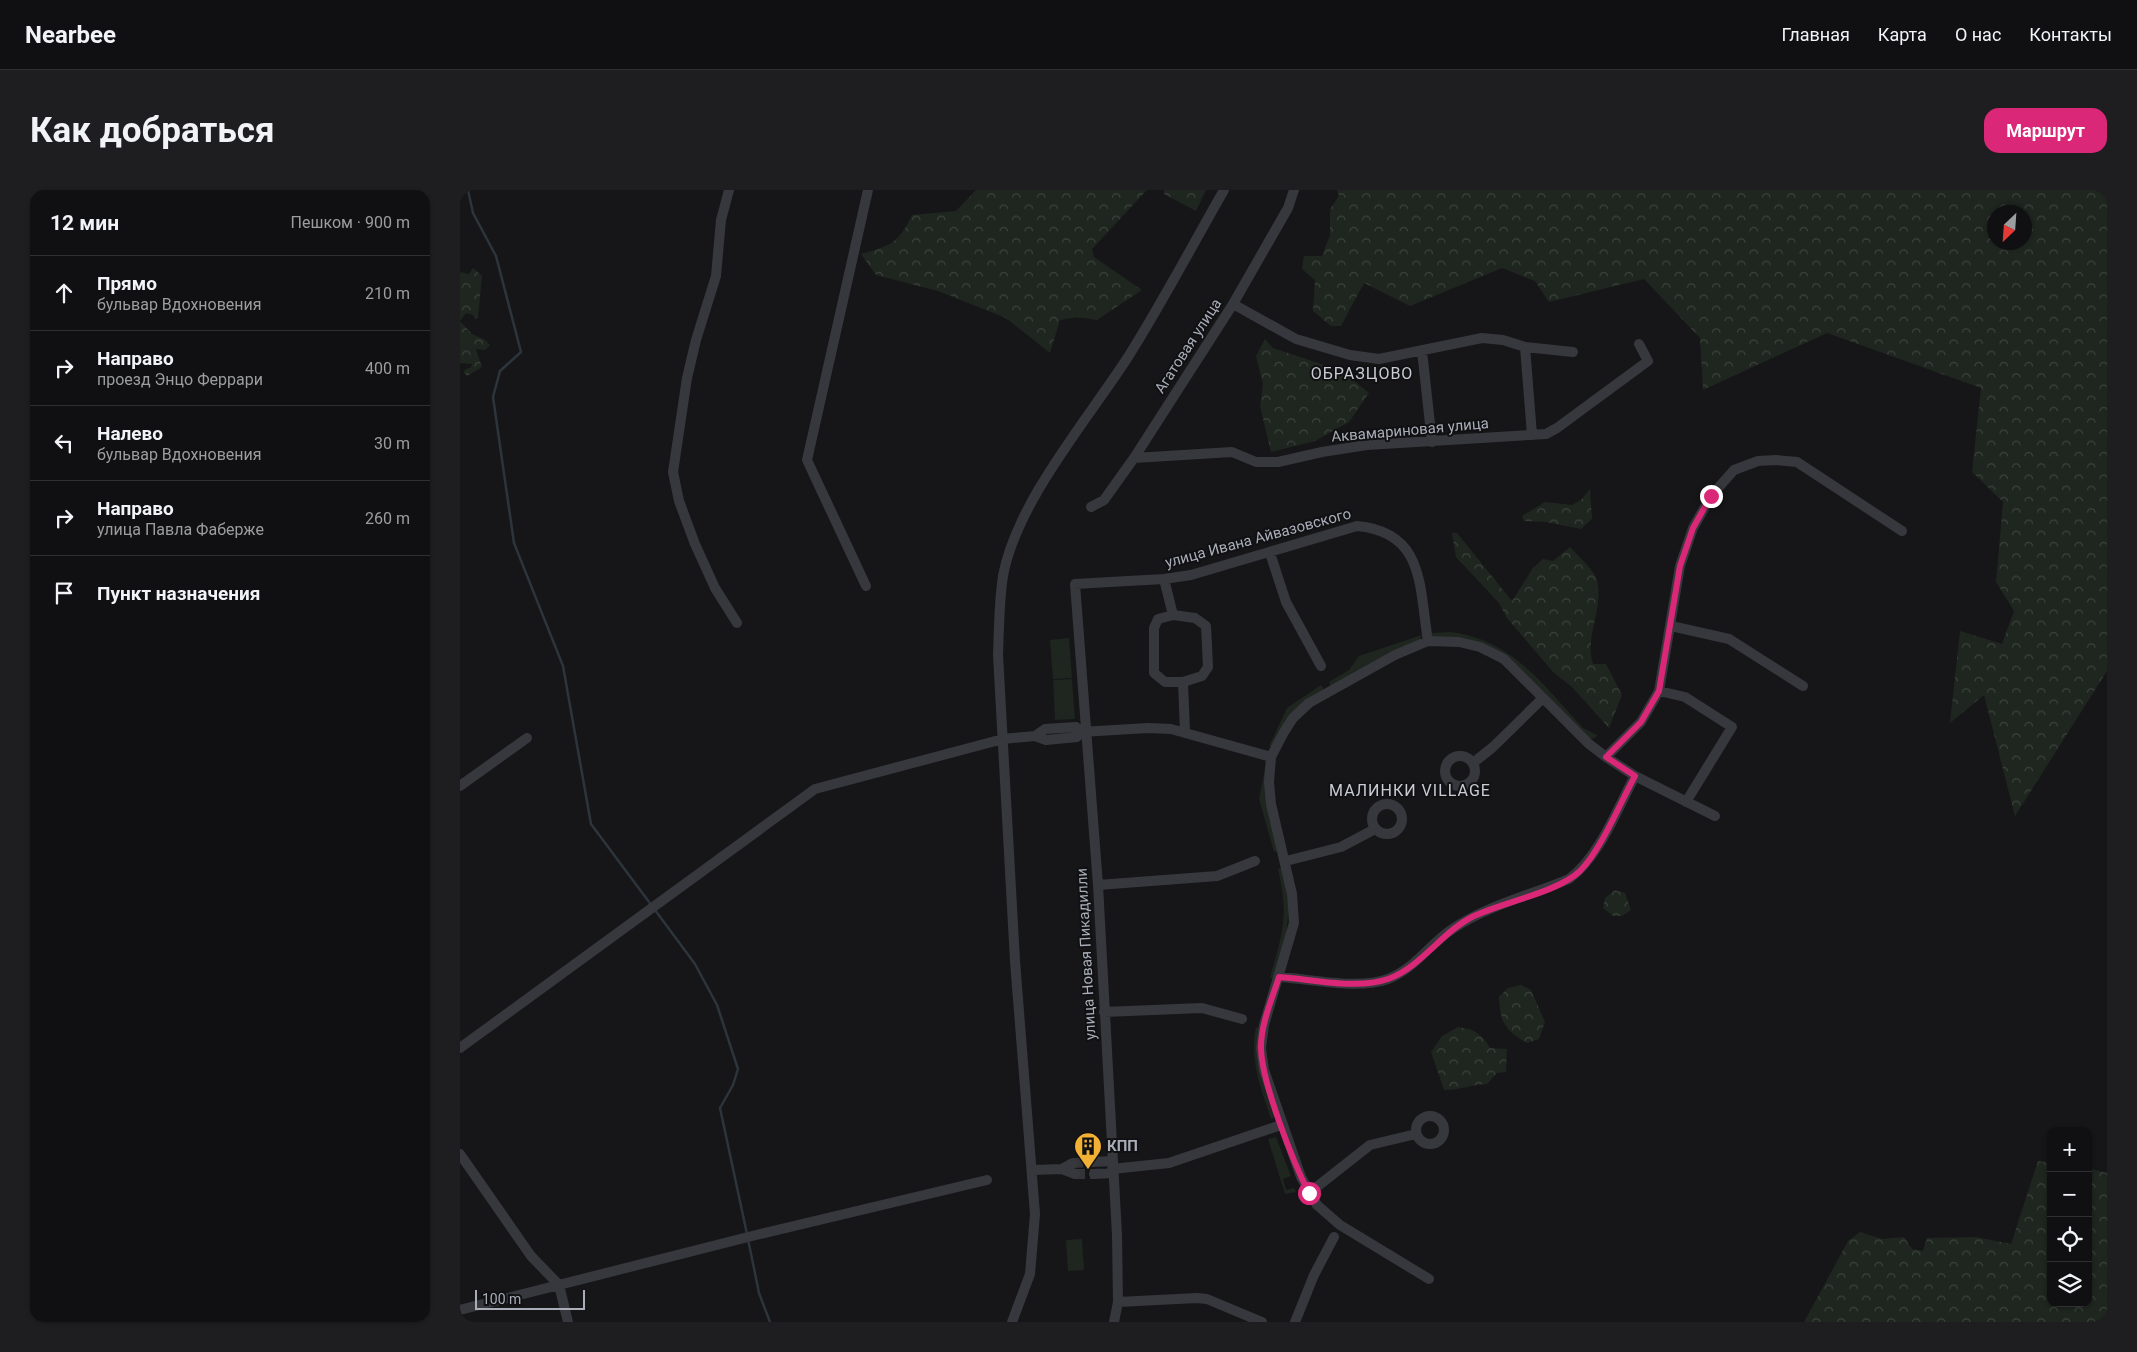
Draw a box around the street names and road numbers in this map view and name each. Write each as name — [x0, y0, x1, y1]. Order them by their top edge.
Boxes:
street label: Агатовая улица — [1151, 295, 1225, 397]
street label: Аквамариновая улица — [1330, 414, 1490, 446]
street label: улица Ивана Айвазовского — [1163, 504, 1353, 572]
street label: улица Новая Пикадилли — [1073, 868, 1099, 1040]

